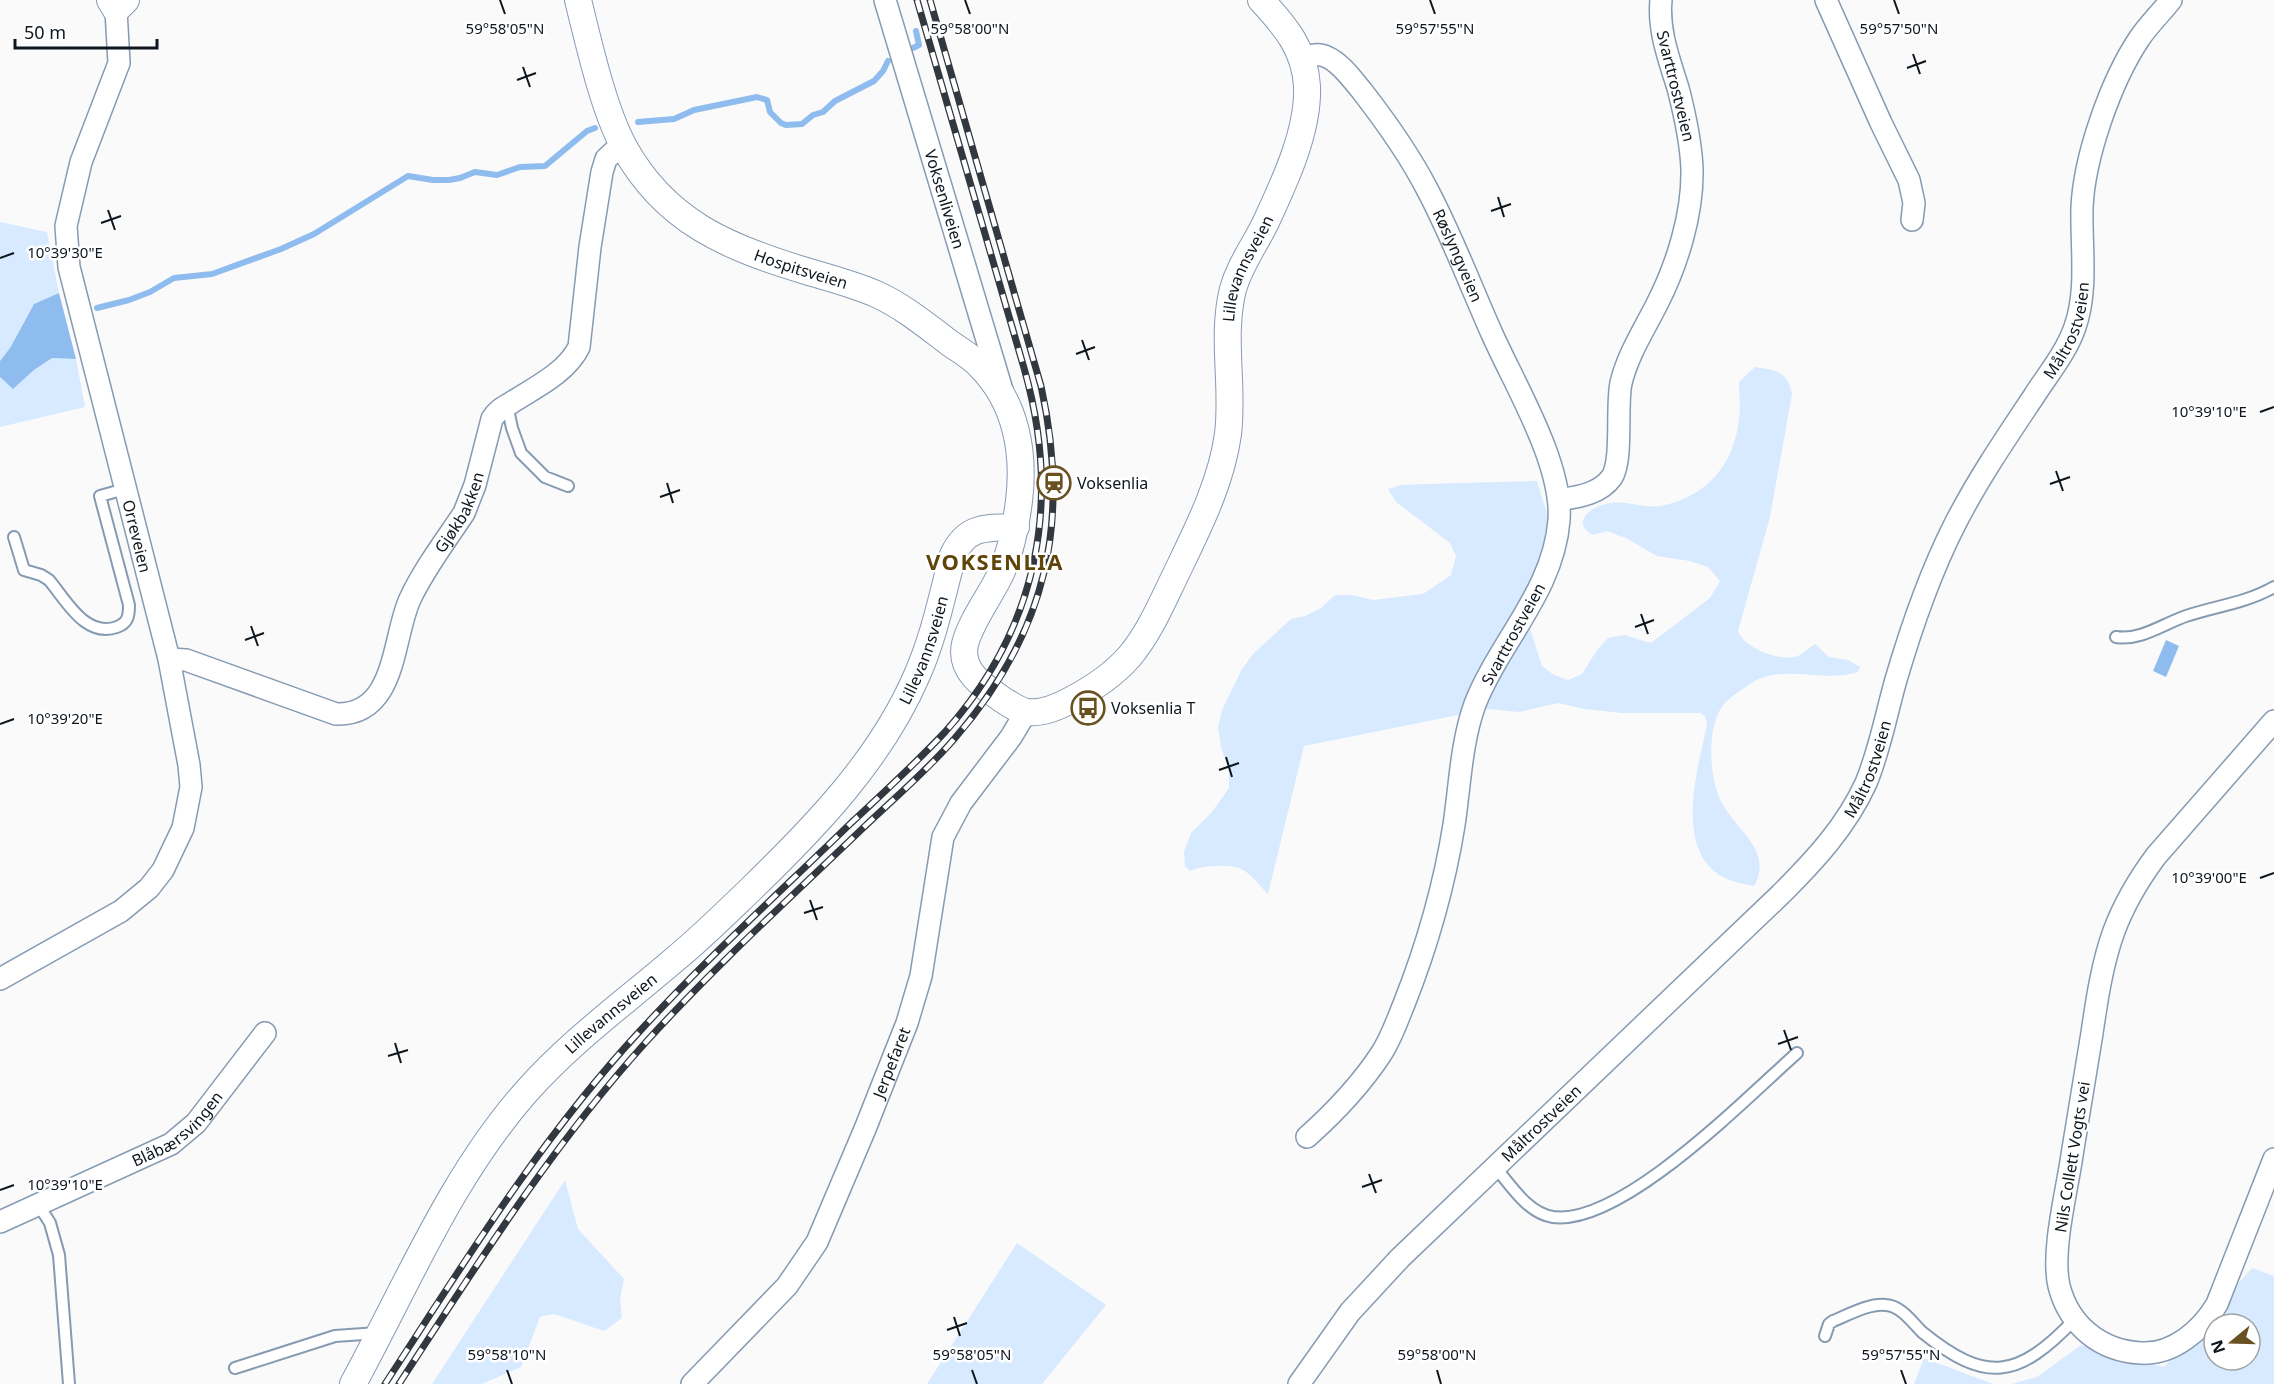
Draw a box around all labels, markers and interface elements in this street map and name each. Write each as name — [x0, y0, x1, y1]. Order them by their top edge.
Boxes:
scale bar — [15, 12, 158, 50]
text: 59°58'05"N — [466, 18, 544, 38]
text: 59°58'00"N — [931, 18, 1009, 38]
text: 59°57'55"N — [1396, 18, 1474, 38]
text: 59°57'50"N — [1860, 18, 1938, 38]
text: 50 m — [24, 20, 66, 44]
street label: Svarttrostveien — [1652, 28, 1700, 144]
street label: Voksenliveien — [919, 147, 970, 252]
street label: Røslyngveien — [1428, 205, 1488, 305]
street label: Lillevannsveien — [1217, 212, 1279, 323]
text: 10°39'30"E — [27, 242, 103, 262]
street label: Hospitsveien — [751, 244, 851, 294]
street label: Måltrostveien — [2038, 281, 2094, 383]
text: 10°39'10"E — [2171, 401, 2247, 421]
station icon: Voksenlia — [1036, 465, 1072, 501]
street label: Gjøkbakken — [429, 470, 489, 557]
place label: Voksenlia — [1077, 472, 1148, 494]
street label: Orreveien — [117, 497, 157, 575]
district label: VOKSENLIA — [926, 546, 1064, 576]
street label: Svarttrostveien — [1476, 579, 1550, 689]
street label: Lillevannsveien — [894, 593, 953, 708]
bus stop icon: Voksenlia T — [1070, 690, 1106, 726]
place label: Voksenlia T — [1111, 697, 1195, 719]
text: 10°39'20"E — [27, 708, 103, 728]
street label: Måltrostveien — [1838, 718, 1896, 822]
text: 10°39'00"E — [2171, 867, 2247, 887]
street label: Lillevannsveien — [560, 968, 661, 1058]
street label: Jerpefaret — [867, 1024, 915, 1103]
street label: Måltrostveien — [1496, 1080, 1586, 1167]
street label: Nils Collett Vogts vei — [2049, 1080, 2095, 1234]
street label: Blåbærsvingen — [128, 1086, 228, 1172]
text: 10°39'10"E — [27, 1174, 103, 1194]
north arrow — [2202, 1312, 2262, 1372]
text: N — [2205, 1337, 2230, 1357]
text: 59°58'10"N — [468, 1344, 546, 1364]
text: 59°58'05"N — [933, 1344, 1011, 1364]
text: 59°58'00"N — [1398, 1344, 1476, 1364]
text: 59°57'55"N — [1862, 1344, 1940, 1364]

